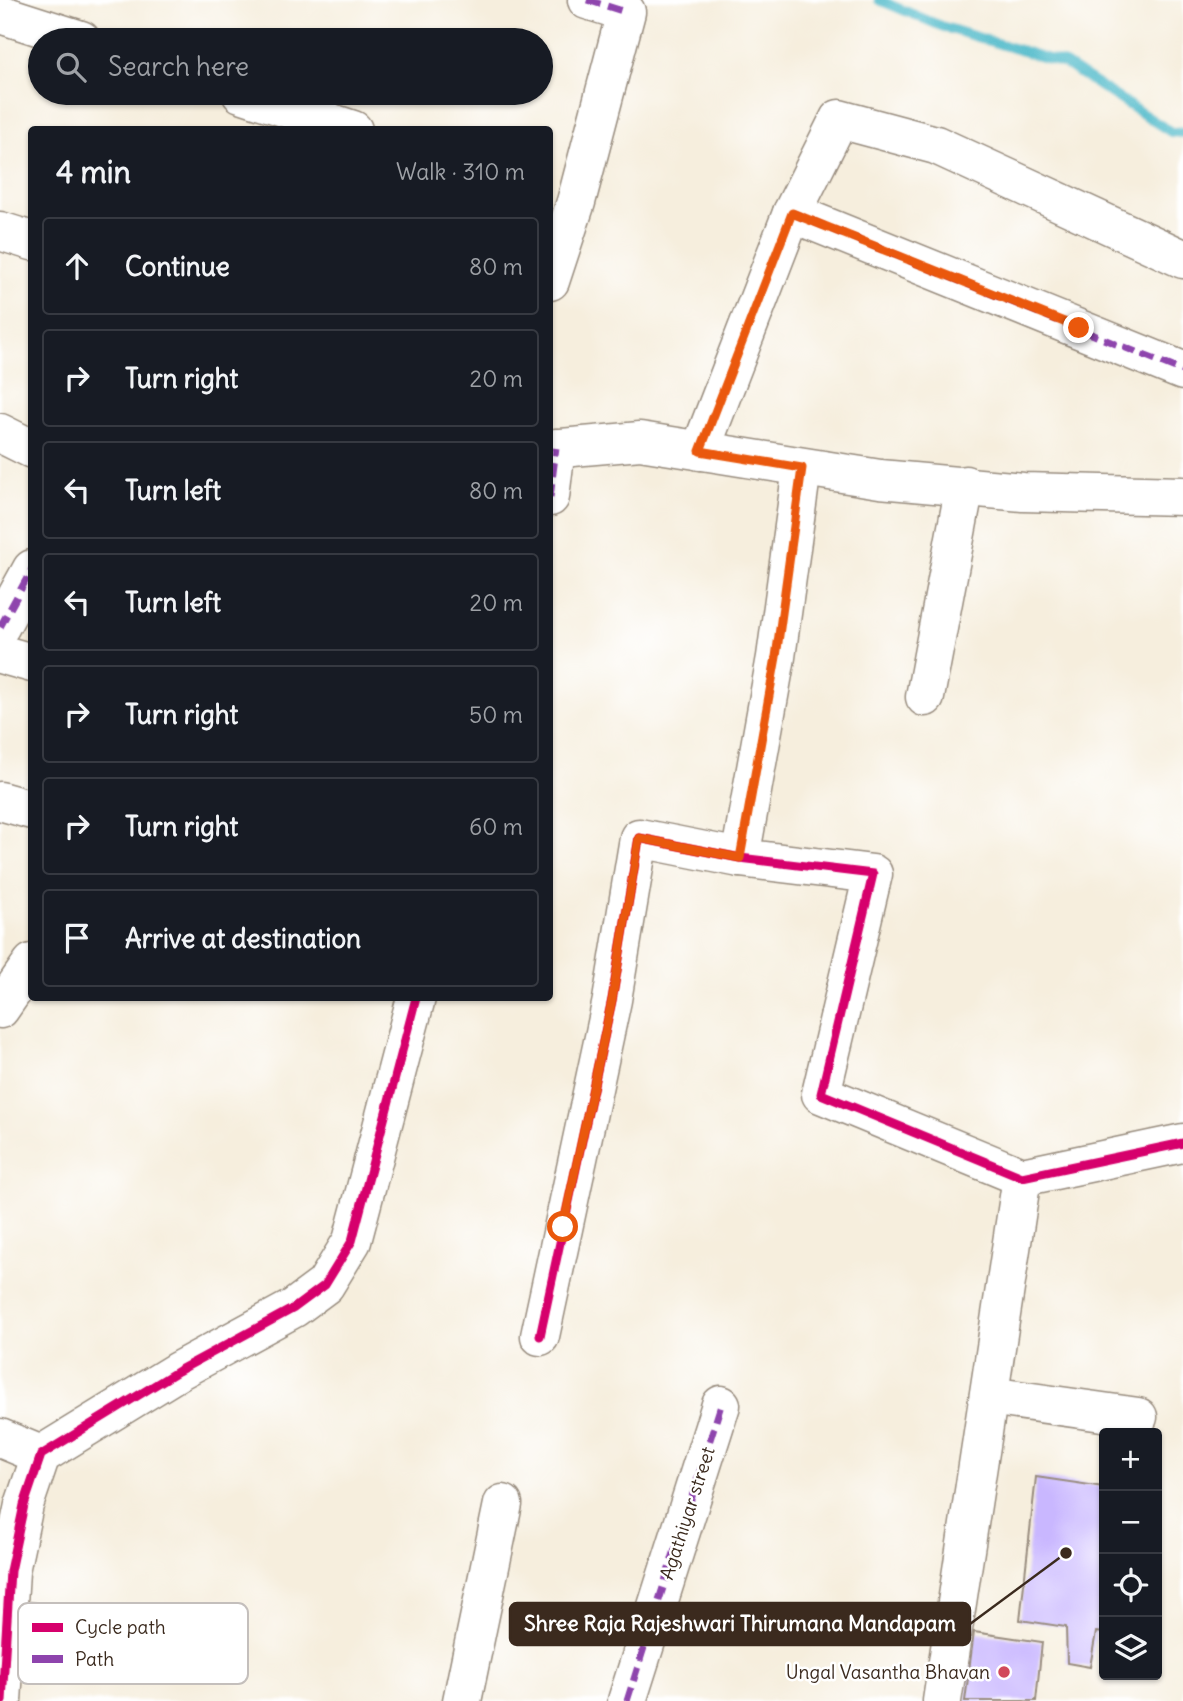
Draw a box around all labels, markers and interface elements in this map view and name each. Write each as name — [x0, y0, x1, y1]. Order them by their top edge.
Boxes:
search box — [28, 28, 553, 105]
icon: search — [52, 48, 90, 86]
text: Search here — [108, 50, 249, 83]
text: 4 min — [56, 153, 131, 191]
text: Walk · 310 m — [396, 157, 525, 186]
icon: ahead — [58, 247, 96, 285]
text: Continue — [125, 250, 230, 283]
text: 80 m — [469, 252, 523, 281]
route end — [1063, 312, 1094, 343]
icon: right — [58, 359, 96, 397]
text: Turn right — [125, 362, 238, 395]
text: 20 m — [470, 364, 523, 393]
icon: left — [58, 471, 96, 509]
text: Turn left — [125, 474, 221, 507]
text: 80 m — [469, 476, 523, 505]
icon: left — [58, 583, 96, 621]
text: Turn left — [125, 586, 221, 619]
text: 20 m — [470, 588, 523, 617]
icon: right — [58, 695, 96, 733]
text: Turn right — [125, 698, 238, 731]
text: 50 m — [469, 700, 523, 729]
icon: right — [58, 807, 96, 845]
text: Turn right — [125, 810, 238, 843]
text: 60 m — [469, 812, 523, 841]
icon: arrive — [58, 919, 96, 957]
text: Arrive at destination — [125, 922, 361, 955]
route start — [547, 1211, 578, 1242]
map controls — [1099, 1428, 1162, 1680]
button: + — [1099, 1428, 1162, 1491]
street label: Agathiyar street — [654, 1444, 720, 1582]
button: − — [1099, 1491, 1162, 1554]
button: locate — [1099, 1554, 1162, 1617]
legend — [18, 1603, 248, 1684]
callout: Shree Raja Rajeshwari Thirumana Mandapam — [510, 1603, 970, 1645]
text: Shree Raja Rajeshwari Thirumana Mandapam — [524, 1610, 956, 1637]
text: Cycle path — [75, 1615, 166, 1639]
button: layers — [1099, 1617, 1162, 1680]
text: Path — [75, 1647, 114, 1671]
place label: Ungal Vasantha Bhavan — [786, 1660, 990, 1684]
marker: Ungal Vasantha Bhavan — [996, 1664, 1012, 1680]

